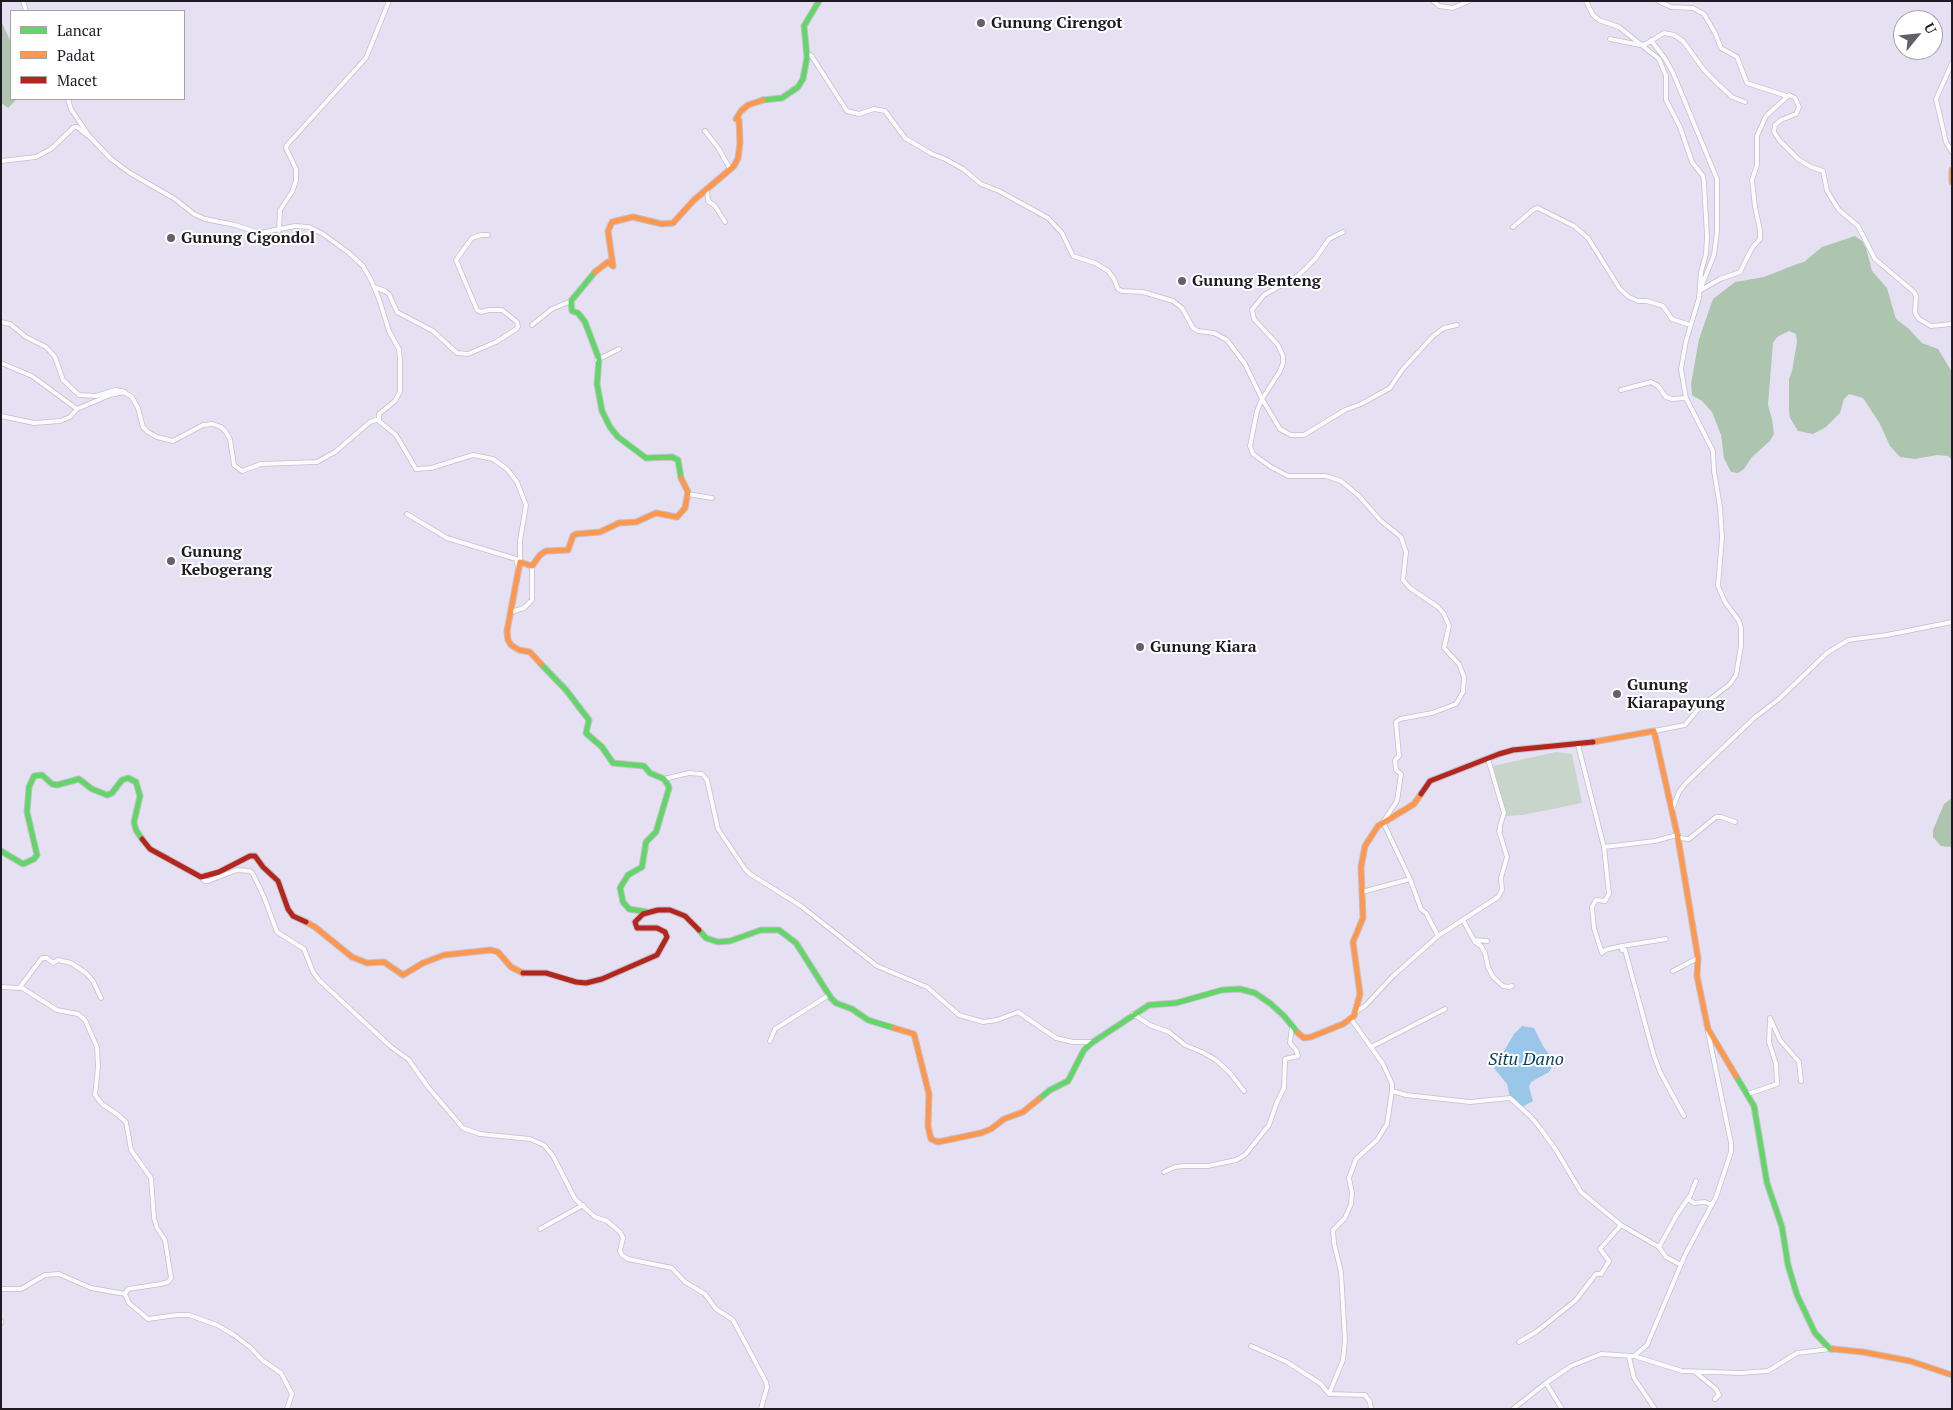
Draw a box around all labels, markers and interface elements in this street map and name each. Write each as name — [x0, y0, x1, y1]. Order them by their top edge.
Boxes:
legend — [10, 10, 185, 100]
north arrow — [1893, 10, 1943, 60]
place label: Gunung Cirengot — [991, 13, 1123, 33]
marker: Gunung Cirengot — [975, 17, 987, 29]
text: U — [1920, 19, 1942, 37]
text: Lancar — [57, 20, 102, 40]
text: Padat — [57, 45, 95, 65]
text: Macet — [57, 70, 97, 90]
place label: Gunung Cigondol — [181, 228, 315, 248]
marker: Gunung Cigondol — [165, 232, 177, 244]
place label: Gunung Benteng — [1192, 271, 1321, 291]
marker: Gunung Benteng — [1176, 275, 1188, 287]
place label: Gunung Kebogerang — [181, 542, 272, 580]
marker: Gunung Kebogerang — [165, 555, 177, 567]
place label: Gunung Kiara — [1150, 637, 1257, 657]
marker: Gunung Kiara — [1134, 641, 1146, 653]
place label: Gunung Kiarapayung — [1627, 675, 1725, 713]
marker: Gunung Kiarapayung — [1611, 688, 1623, 700]
water label: Situ Dano — [1488, 1049, 1564, 1071]

